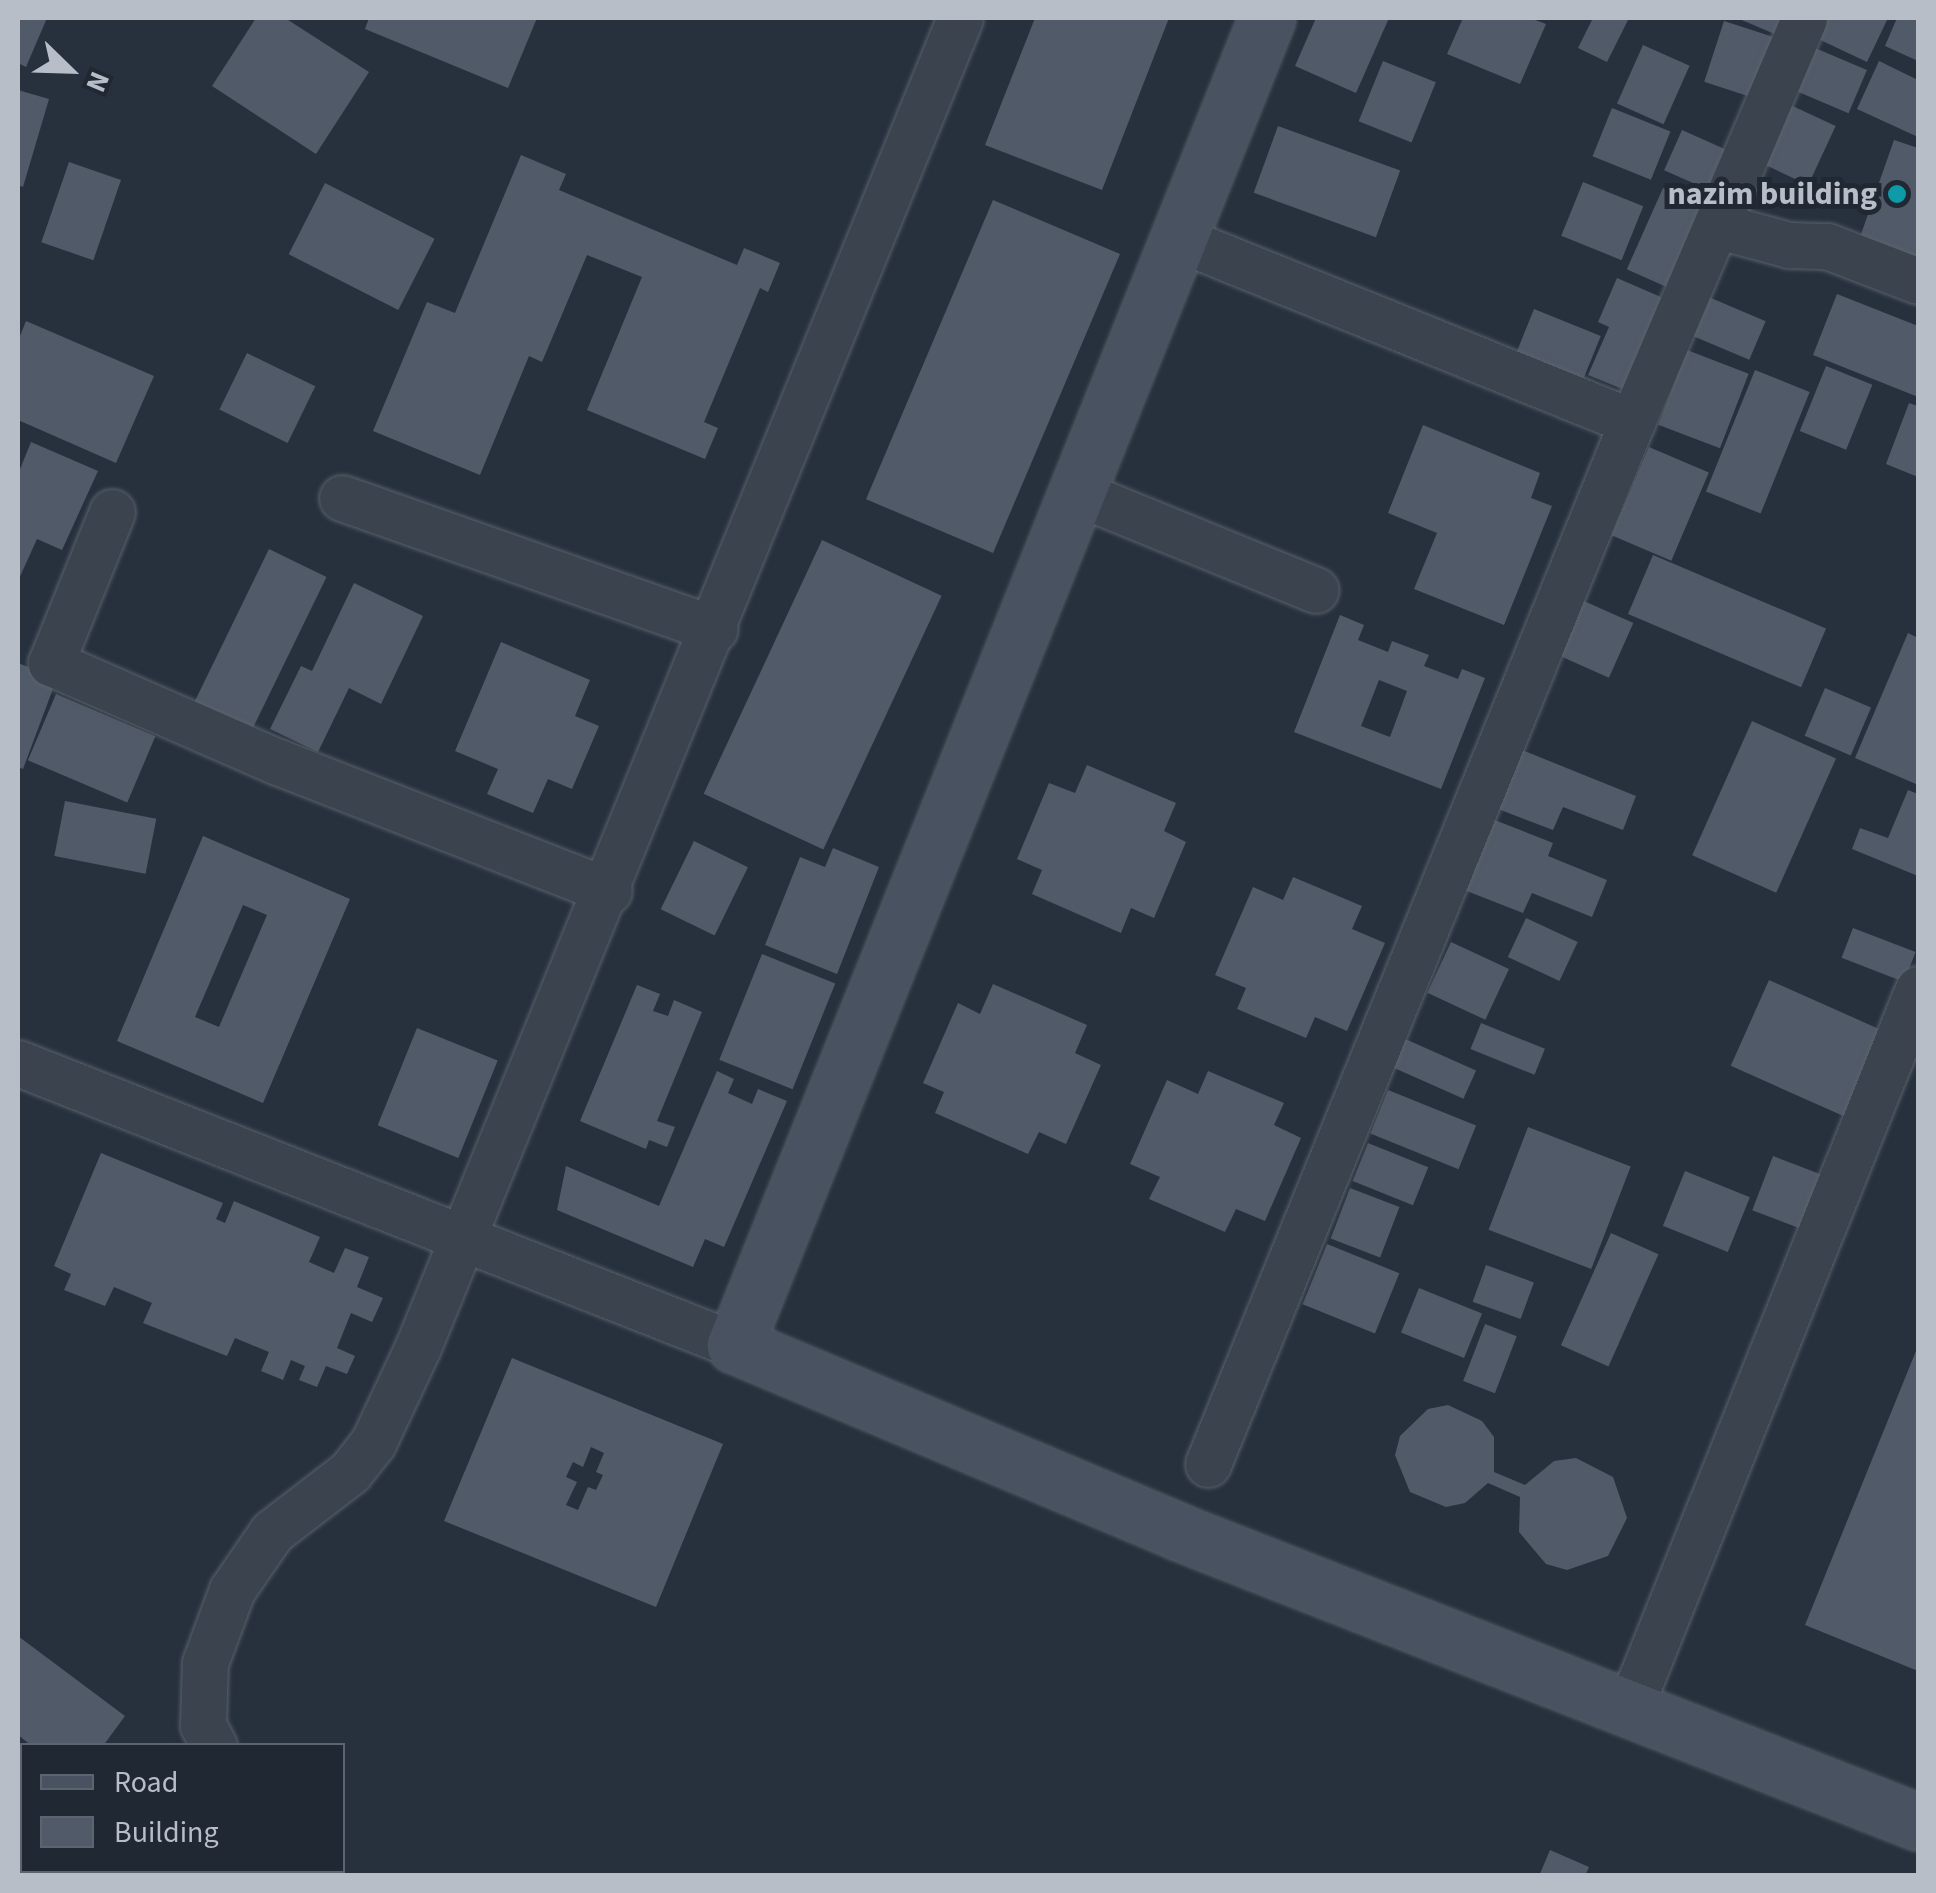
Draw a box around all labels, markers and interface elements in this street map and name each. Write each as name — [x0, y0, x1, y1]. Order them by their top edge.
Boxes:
north arrow — [20, 20, 120, 120]
text: N — [76, 65, 120, 98]
place label: nazim building — [1667, 175, 1877, 213]
marker: nazim building — [1886, 183, 1908, 205]
legend — [20, 1743, 345, 1873]
text: Road — [114, 1761, 178, 1804]
text: Building — [114, 1811, 219, 1854]

